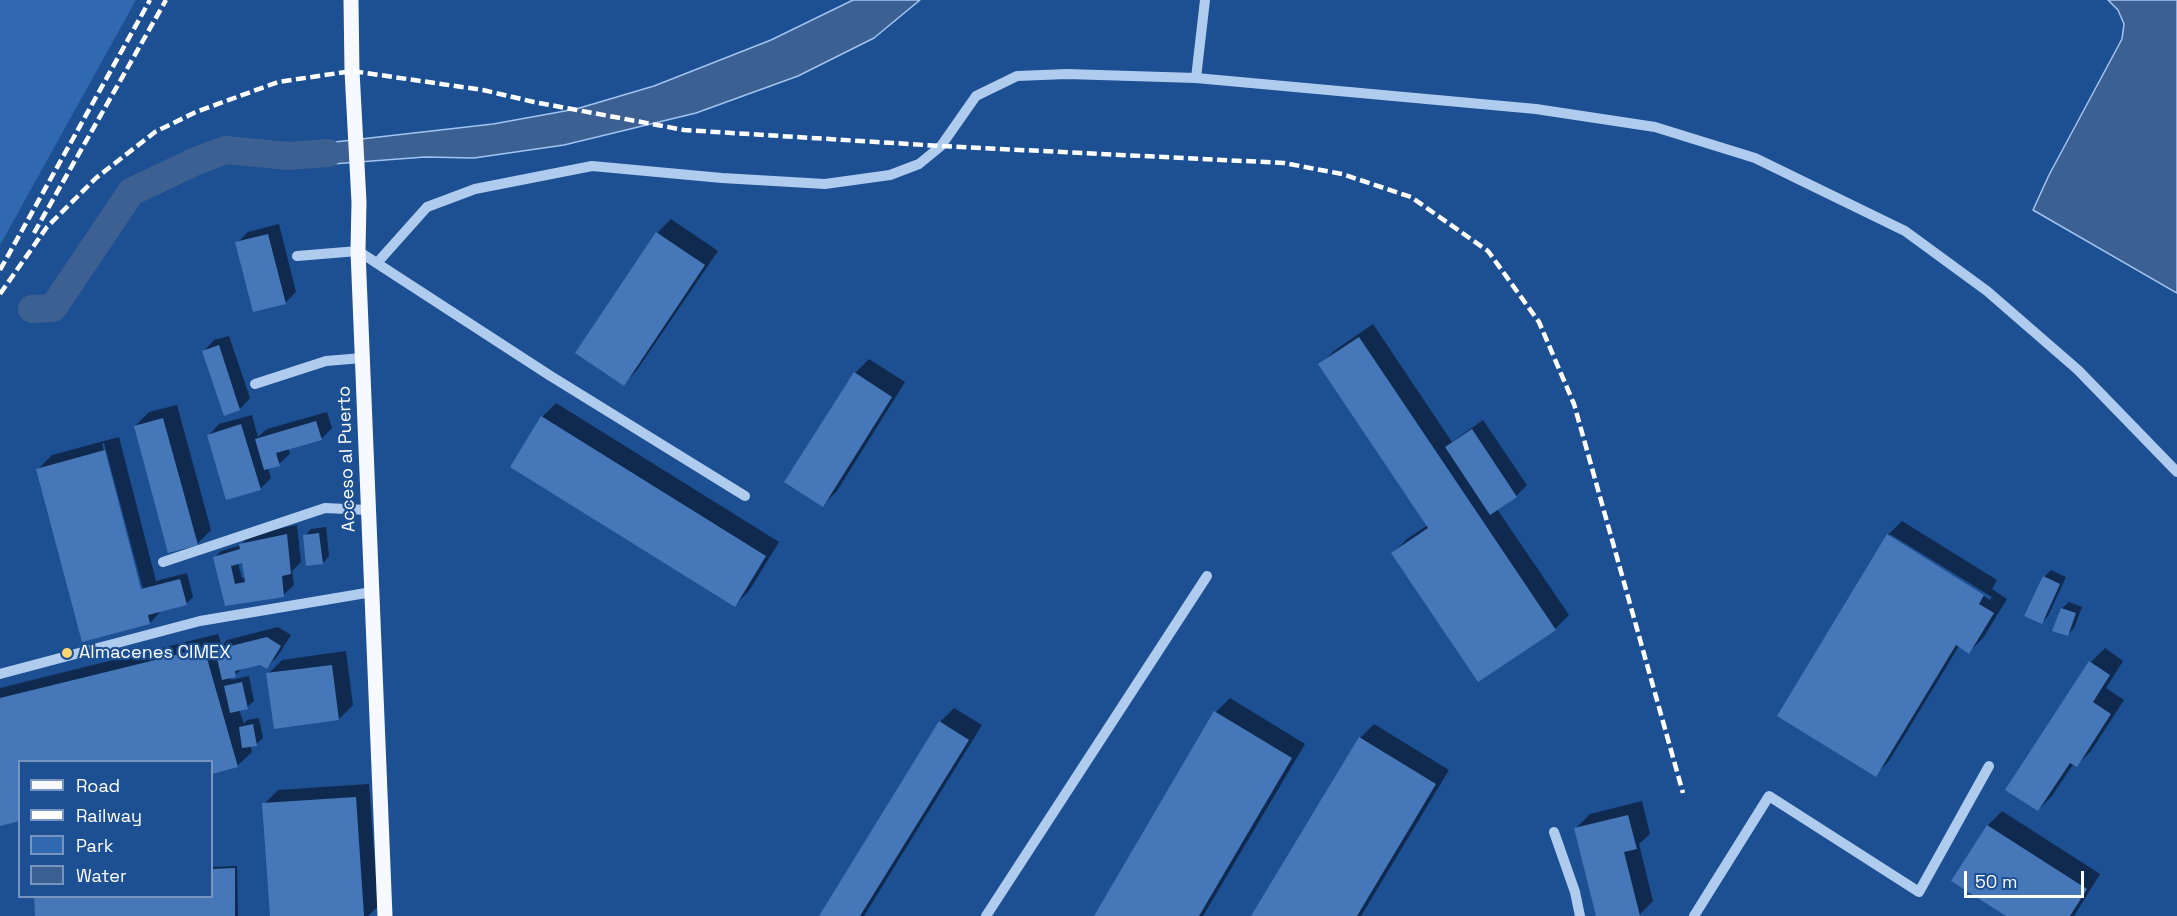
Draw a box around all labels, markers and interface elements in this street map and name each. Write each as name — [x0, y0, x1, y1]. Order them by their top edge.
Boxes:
street label: Acceso al Puerto — [334, 385, 360, 533]
place label: Almacenes CIMEX — [79, 642, 231, 664]
marker: Almacenes CIMEX — [60, 646, 74, 660]
legend — [18, 760, 213, 898]
text: Road — [76, 774, 120, 797]
text: Railway — [76, 804, 142, 827]
text: Park — [76, 834, 113, 857]
scale bar — [1967, 859, 2087, 897]
text: Water — [76, 864, 127, 887]
text: 50 m — [1975, 870, 2017, 893]

